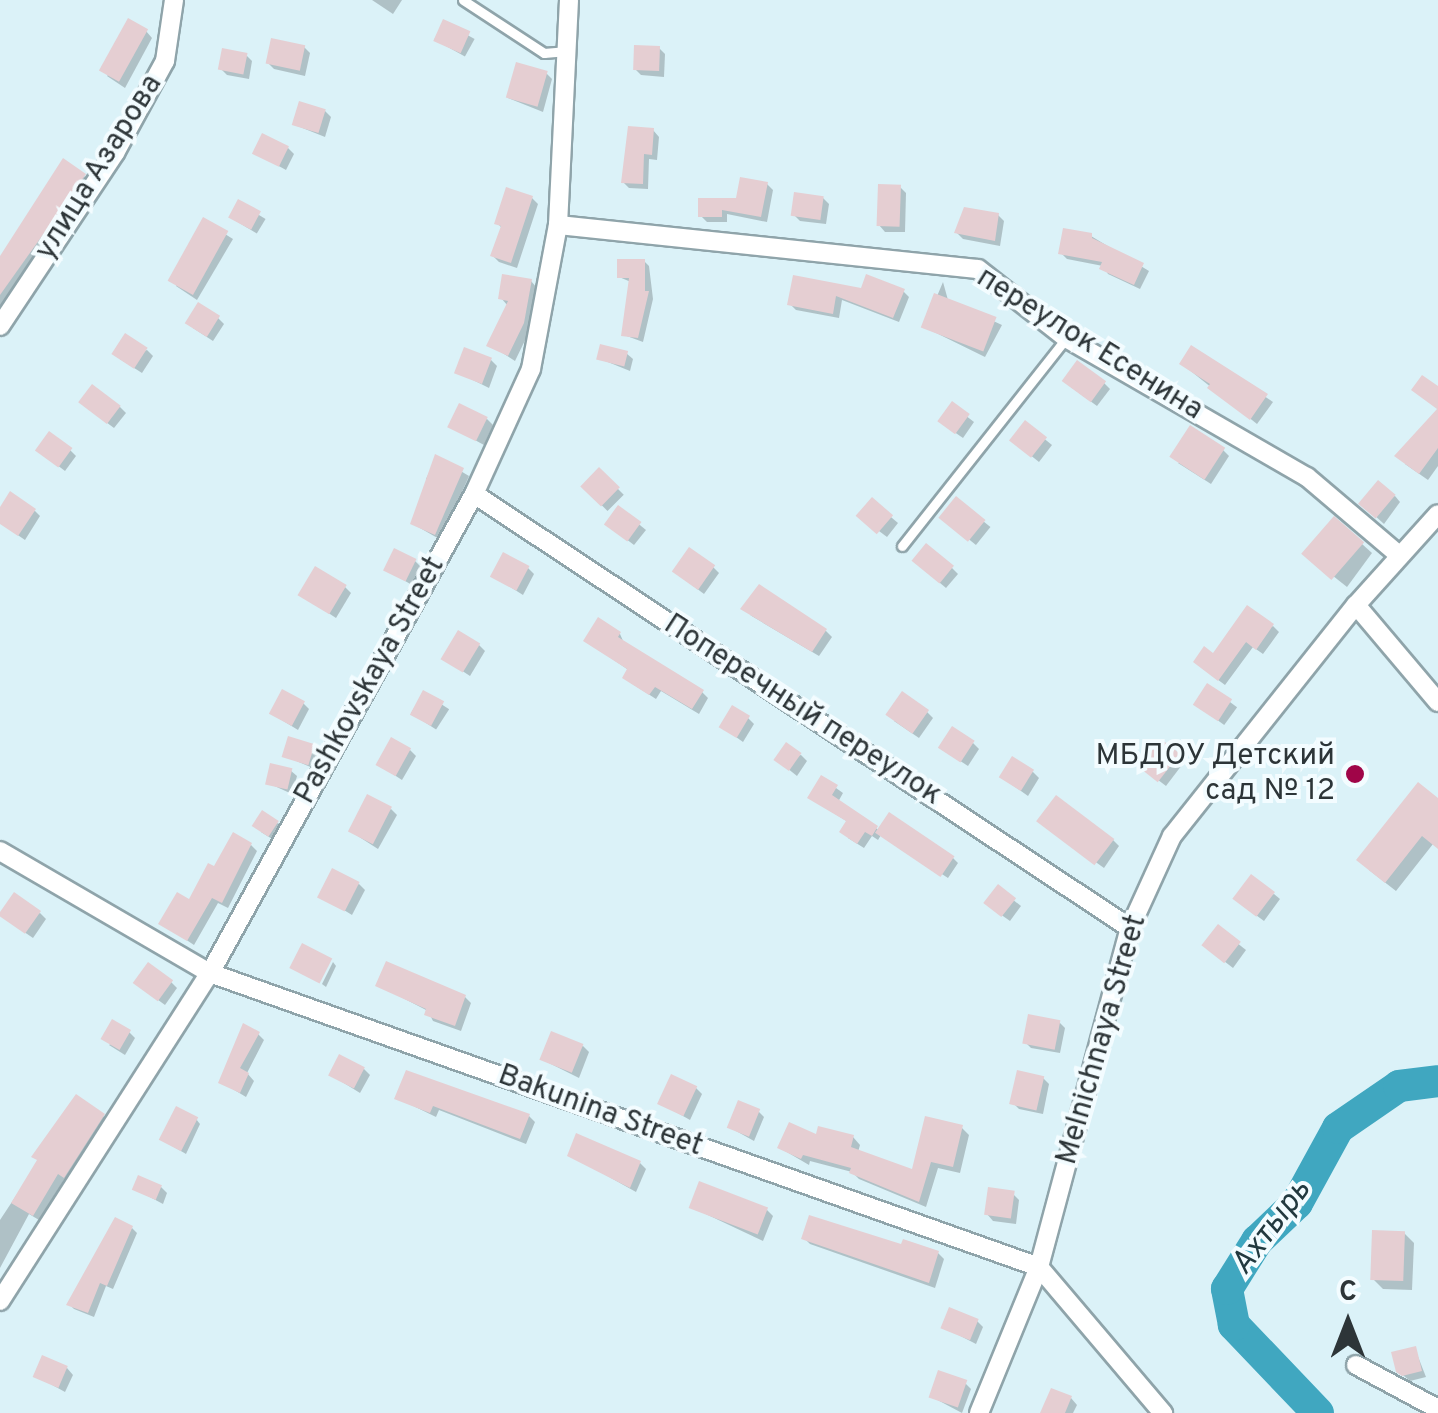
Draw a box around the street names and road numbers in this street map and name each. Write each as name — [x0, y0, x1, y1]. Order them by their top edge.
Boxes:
street label: улица Азарова — [28, 68, 172, 268]
street label: переулок Есенина — [969, 261, 1209, 429]
street label: Pashkovskaya Street — [288, 551, 454, 811]
street label: Поперечный переулок — [656, 608, 948, 814]
street label: Melnichnaya Street — [1050, 911, 1156, 1169]
street label: Bakunina Street — [493, 1058, 707, 1166]

